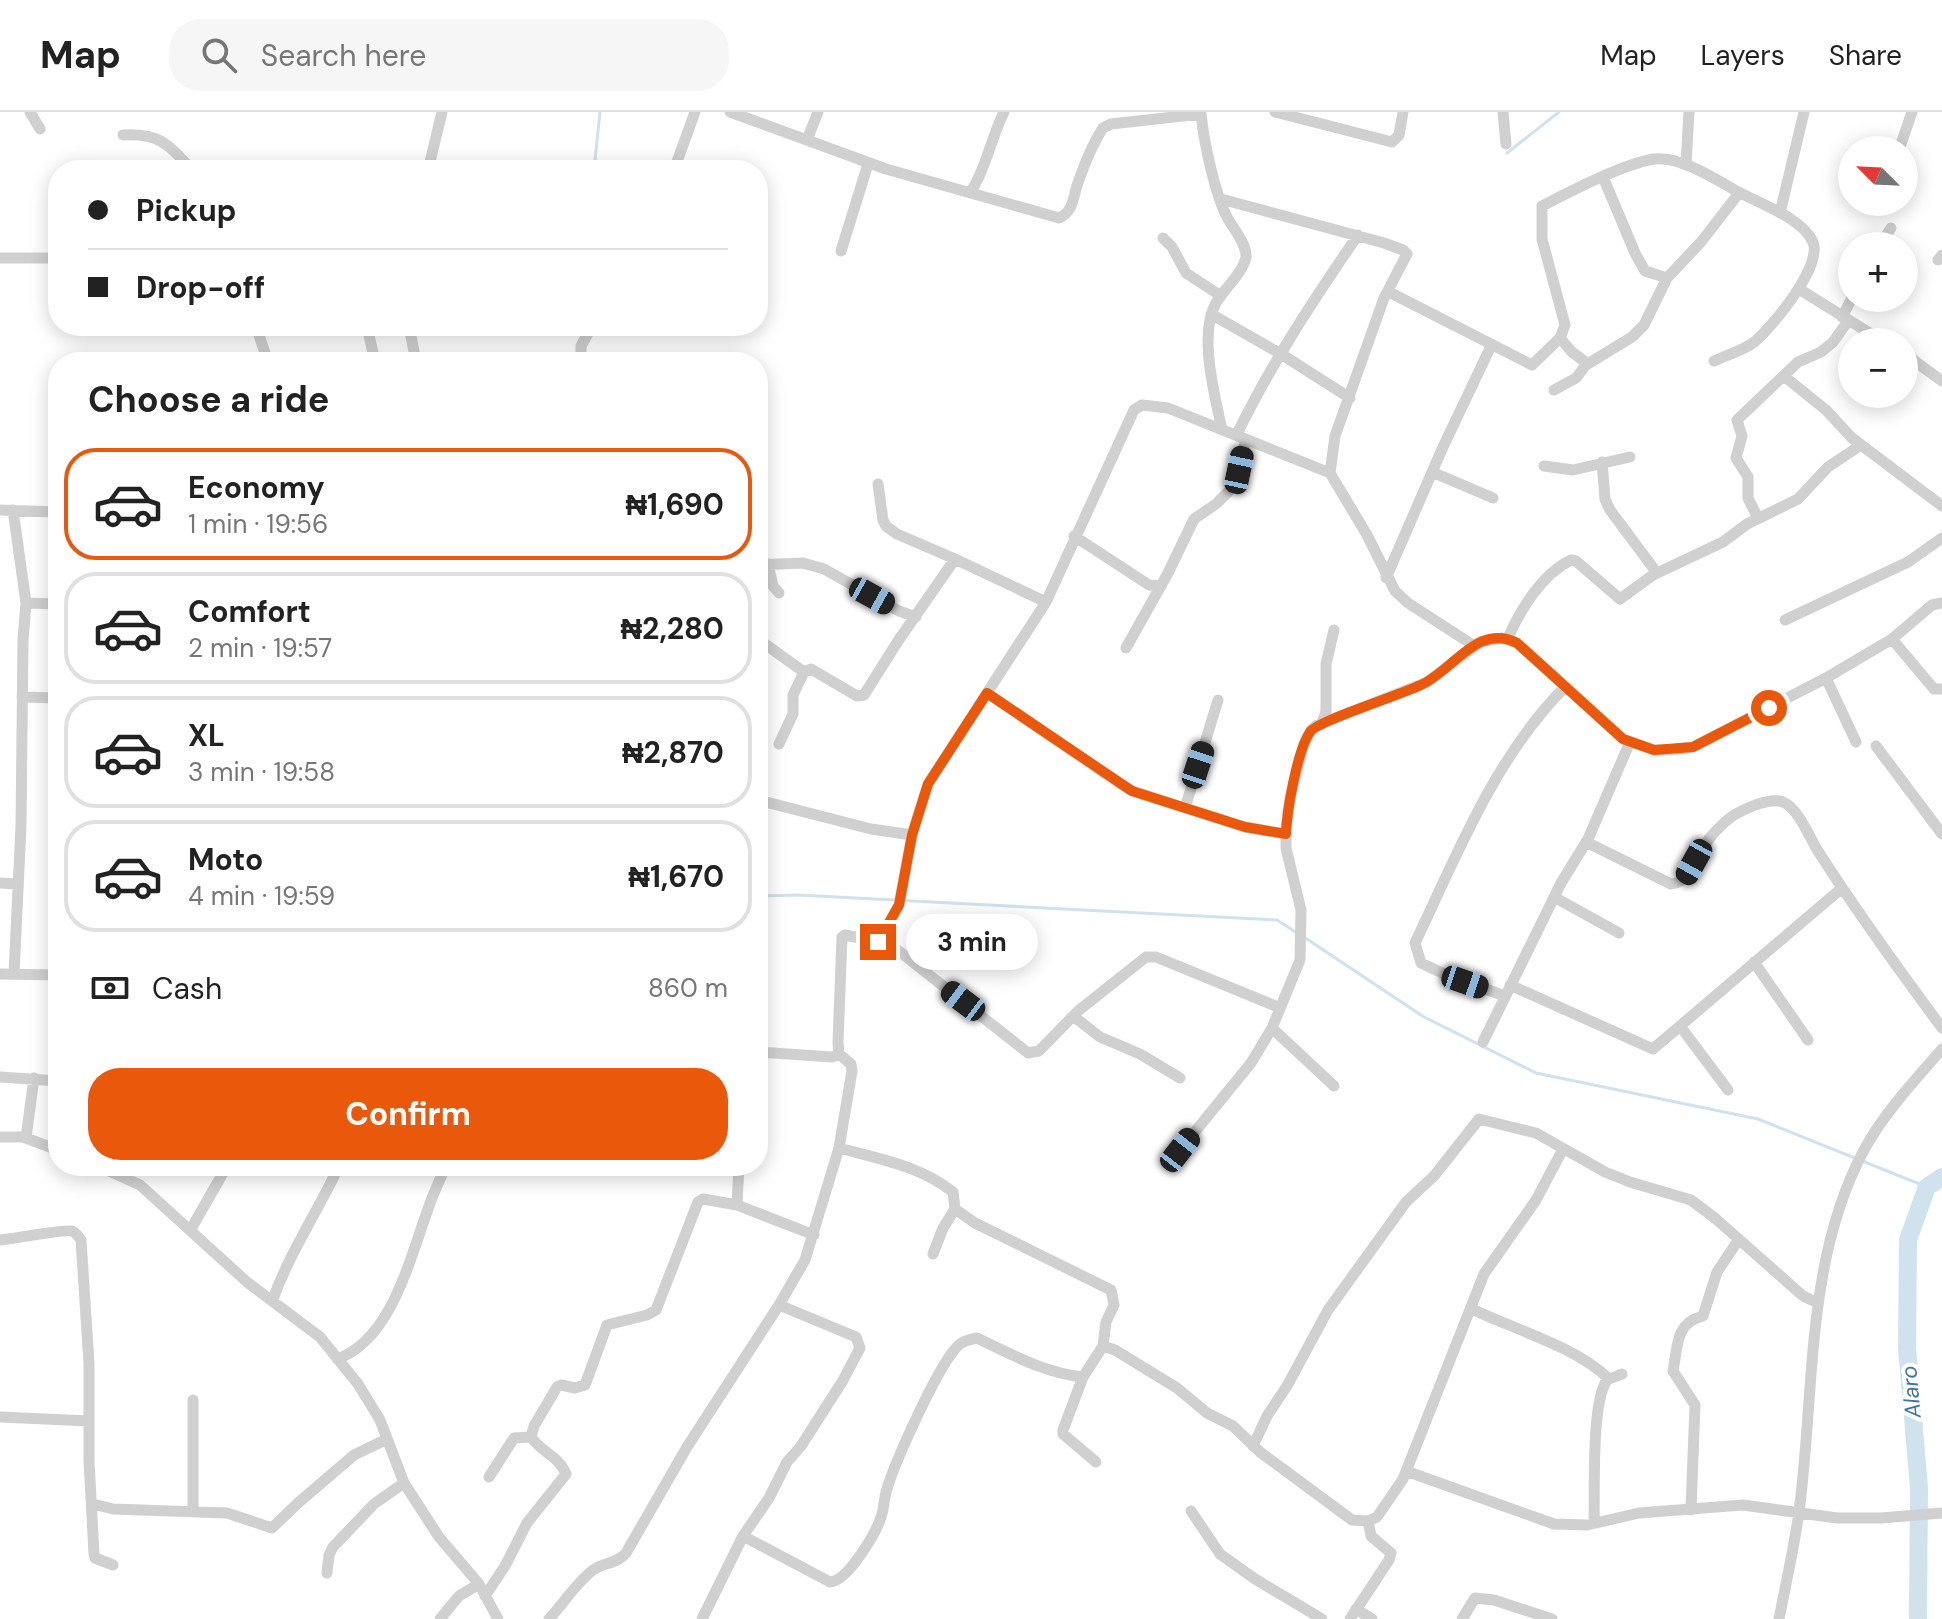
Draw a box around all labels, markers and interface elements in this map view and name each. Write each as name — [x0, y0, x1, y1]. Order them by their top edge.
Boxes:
search box — [169, 19, 729, 91]
text: Map — [40, 30, 121, 80]
icon: search — [197, 33, 241, 77]
text: Search here — [261, 36, 426, 75]
text: Map — [1600, 37, 1657, 74]
text: Layers — [1701, 37, 1785, 74]
text: Share — [1829, 37, 1902, 74]
north arrow — [1838, 136, 1918, 216]
map controls — [1838, 136, 1918, 408]
text: Pickup — [136, 191, 236, 230]
button: + — [1838, 232, 1918, 312]
text: Drop-off — [136, 268, 265, 307]
button: − — [1838, 328, 1918, 408]
text: Choose a ride — [88, 376, 329, 423]
car — [1222, 444, 1256, 496]
icon: car — [92, 468, 164, 540]
text: Economy — [188, 468, 325, 507]
text: ₦1,690 — [625, 485, 724, 524]
text: 1 min · 19:56 — [188, 507, 328, 541]
car — [845, 574, 899, 618]
icon: car — [92, 592, 164, 664]
text: Comfort — [188, 592, 311, 631]
text: ₦2,280 — [620, 609, 724, 648]
text: 2 min · 19:57 — [188, 631, 332, 665]
route start — [1751, 690, 1787, 726]
icon: car — [92, 716, 164, 788]
text: XL — [188, 716, 225, 755]
text: ₦2,870 — [622, 733, 724, 772]
car — [1179, 738, 1217, 792]
text: 3 min · 19:58 — [188, 755, 335, 789]
car — [1672, 835, 1716, 889]
icon: car — [92, 840, 164, 912]
text: Moto — [188, 840, 263, 879]
text: ₦1,670 — [628, 857, 724, 896]
text: 4 min · 19:59 — [188, 879, 335, 913]
callout: 3 min — [906, 914, 1038, 970]
route end — [860, 924, 896, 960]
text: 3 min — [937, 925, 1007, 959]
car — [1438, 963, 1492, 1001]
icon: cash — [88, 966, 132, 1010]
text: Cash — [152, 969, 222, 1008]
text: 860 m — [648, 971, 728, 1005]
car — [937, 977, 989, 1025]
button: Confirm — [88, 1068, 728, 1160]
car — [1156, 1124, 1204, 1176]
water label: Alaro — [1894, 1365, 1928, 1420]

